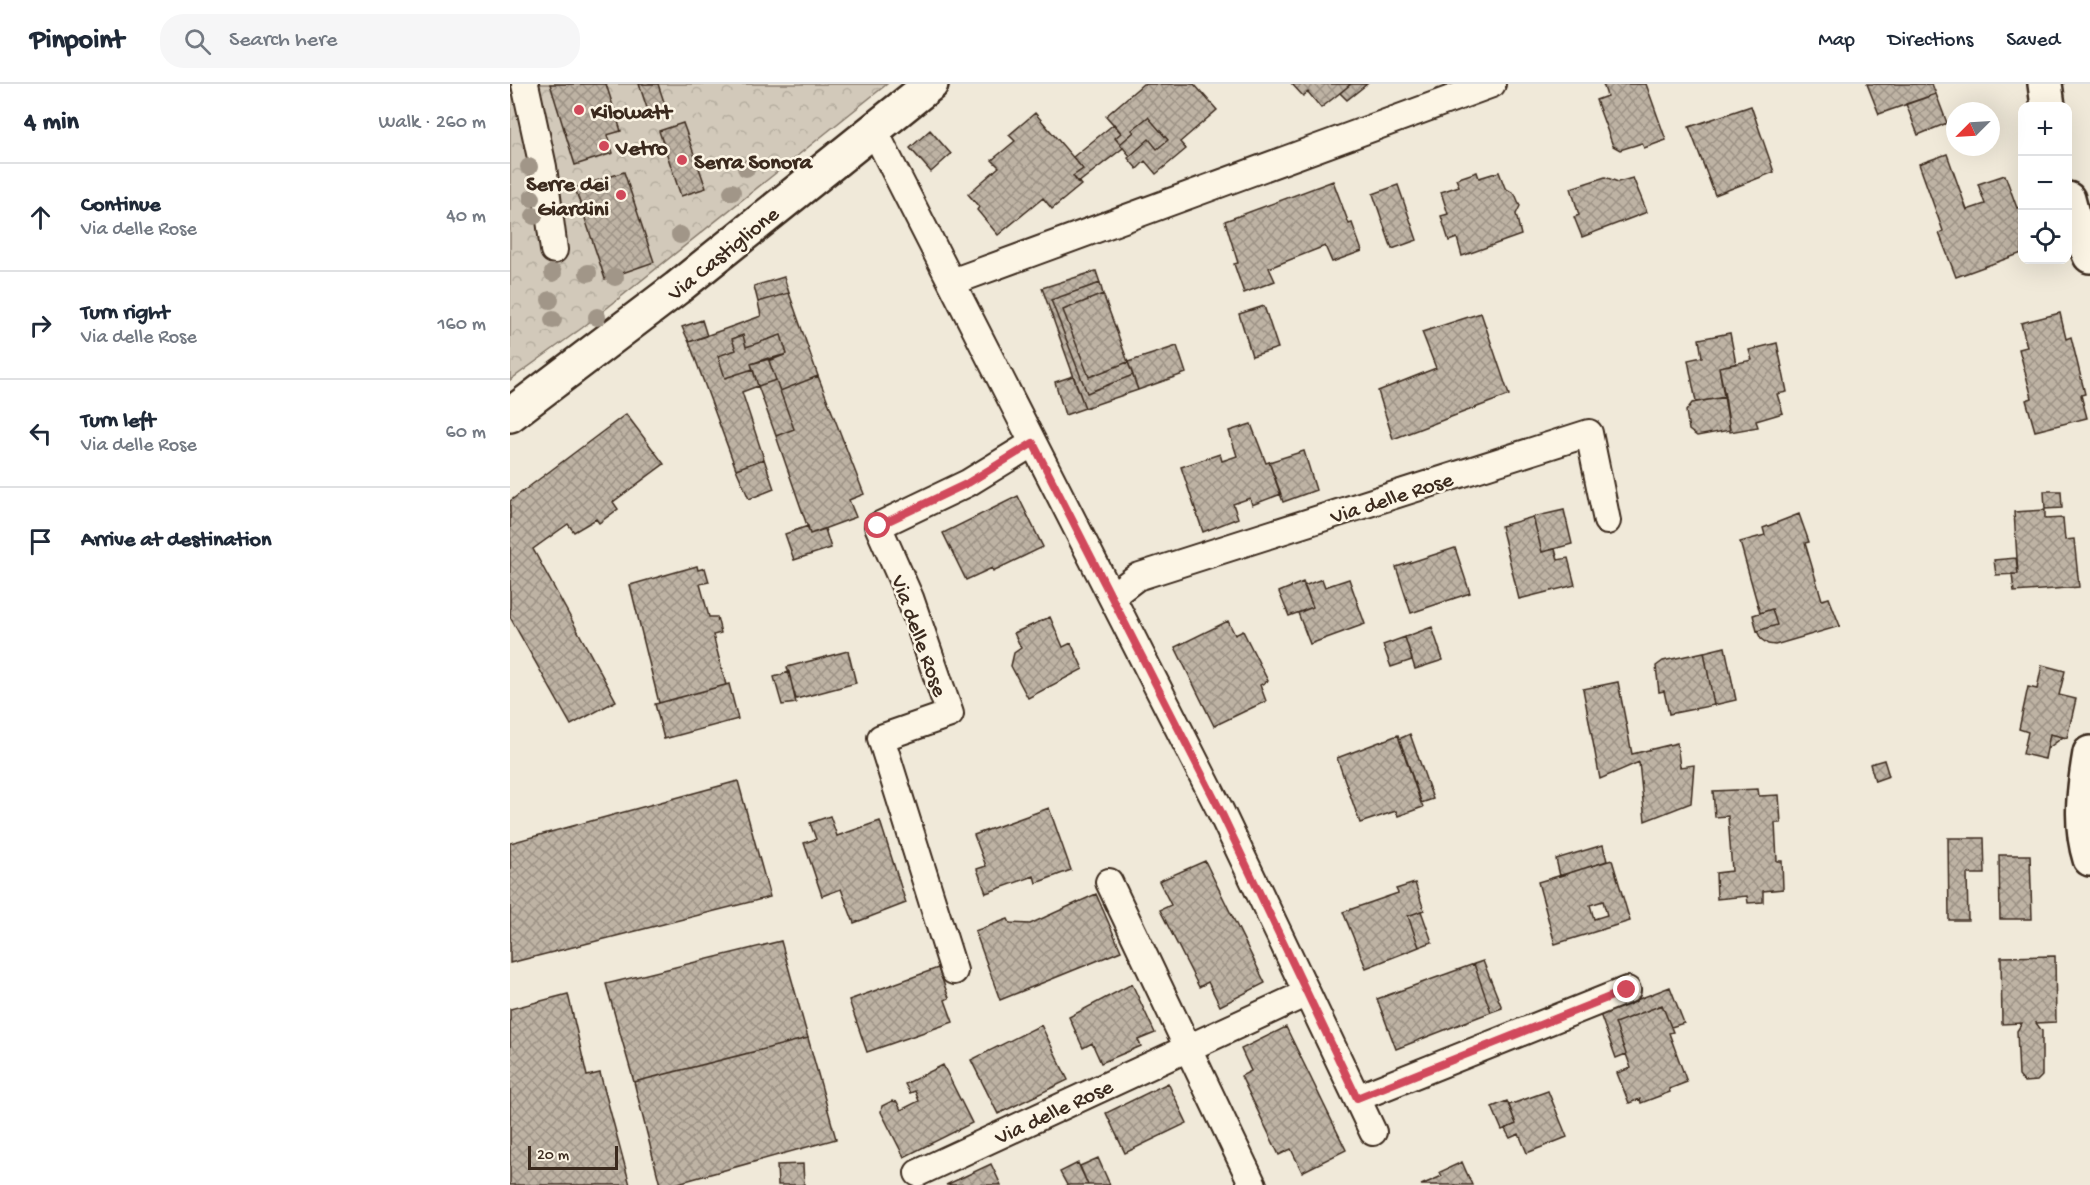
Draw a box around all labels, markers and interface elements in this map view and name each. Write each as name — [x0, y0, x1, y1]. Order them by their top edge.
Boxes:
search box — [160, 14, 580, 68]
text: Pinpoint — [30, 25, 124, 58]
icon: search — [181, 25, 214, 58]
text: Search here — [229, 28, 337, 54]
text: Map — [1818, 29, 1855, 54]
text: Directions — [1888, 29, 1973, 54]
text: Saved — [2006, 29, 2060, 54]
place label: Kilowatt — [590, 101, 673, 127]
north arrow — [1946, 102, 2000, 156]
map controls — [2018, 102, 2072, 264]
button: + — [2018, 102, 2072, 156]
marker: Kilowatt — [572, 103, 586, 117]
text: 4 min — [24, 108, 79, 139]
text: Walk · 260 m — [379, 112, 486, 135]
place label: Vetro — [615, 137, 668, 163]
marker: Vetro — [597, 139, 611, 153]
place label: Serra Sonora — [694, 151, 814, 177]
marker: Serra Sonora — [675, 153, 689, 167]
button: − — [2018, 156, 2072, 210]
place label: Serre dei Giardini — [526, 173, 609, 224]
marker: Serre dei Giardini — [614, 188, 628, 202]
text: Continue — [81, 193, 161, 219]
icon: ahead — [24, 201, 57, 234]
street label: Via Castiglione — [663, 202, 786, 309]
text: 40 m — [446, 206, 486, 229]
button: locate — [2018, 210, 2072, 264]
text: Via delle Rose — [81, 219, 197, 242]
text: Turn right — [81, 301, 169, 327]
icon: right — [24, 309, 57, 342]
text: 160 m — [437, 314, 486, 337]
text: Via delle Rose — [81, 327, 197, 350]
text: Turn left — [81, 409, 155, 435]
icon: left — [24, 417, 57, 450]
text: 60 m — [446, 422, 486, 445]
text: Via delle Rose — [81, 435, 197, 458]
street label: Via delle Rose — [1327, 468, 1457, 532]
route start — [864, 512, 890, 538]
icon: arrive — [24, 525, 57, 558]
text: Arrive at destination — [81, 528, 271, 554]
street label: Via delle Rose — [883, 571, 951, 701]
route end — [1613, 976, 1639, 1002]
street label: Via delle Rose — [991, 1075, 1118, 1153]
scale bar — [528, 1143, 618, 1170]
text: 20 m — [537, 1147, 569, 1166]

